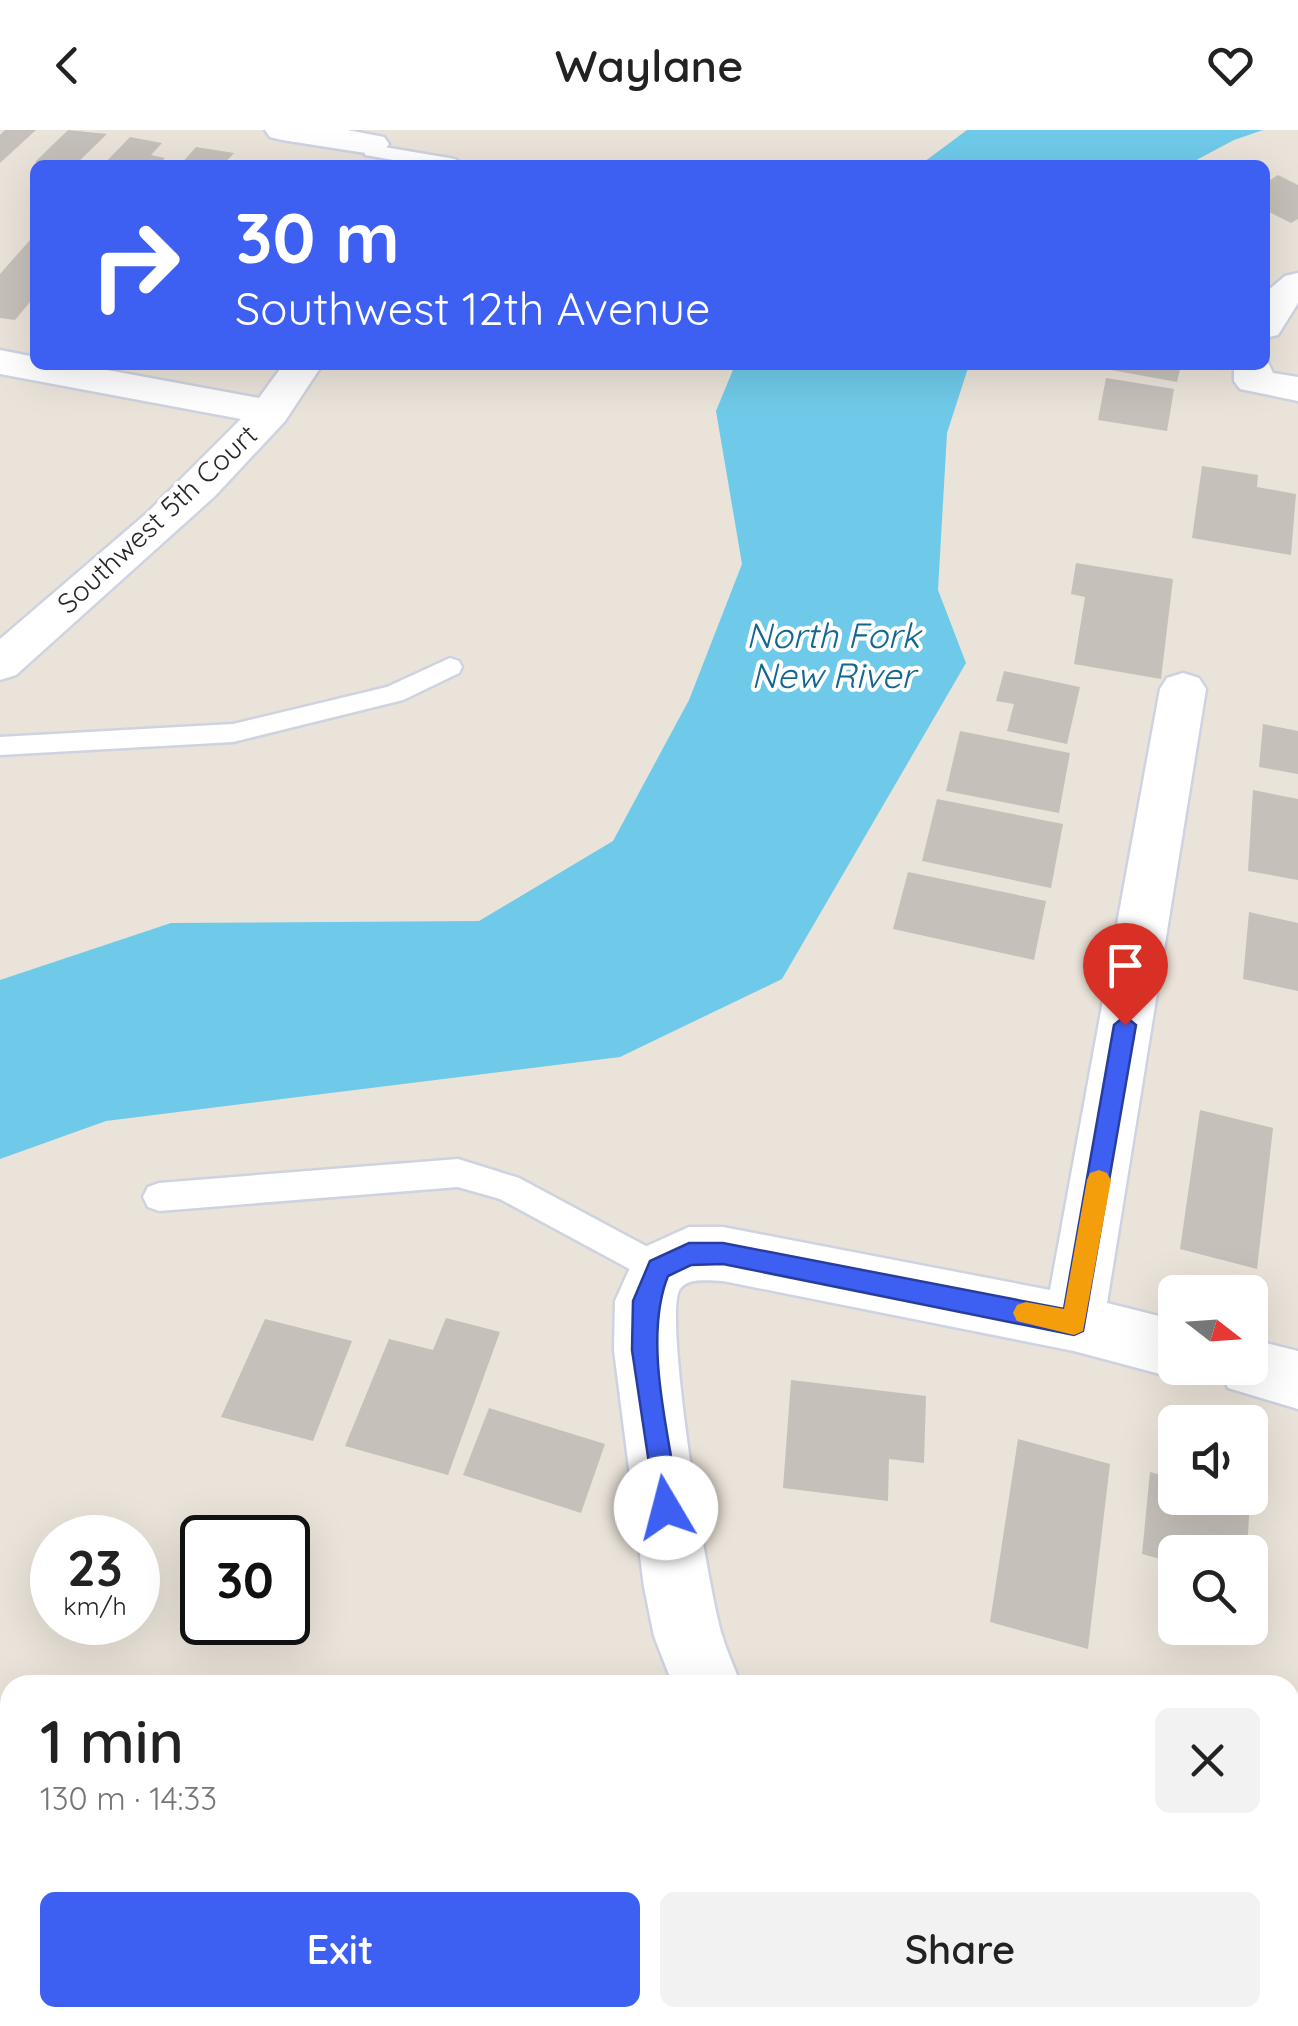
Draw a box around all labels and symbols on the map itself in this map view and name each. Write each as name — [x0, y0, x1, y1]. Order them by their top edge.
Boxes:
street label: Southwest 5th Court — [49, 417, 264, 620]
water label: North Fork New River — [746, 613, 923, 697]
pin — [1083, 923, 1168, 1026]
north arrow — [1158, 1275, 1268, 1385]
position arrow — [614, 1456, 718, 1560]
speed limit sign: 30 — [180, 1515, 310, 1645]

